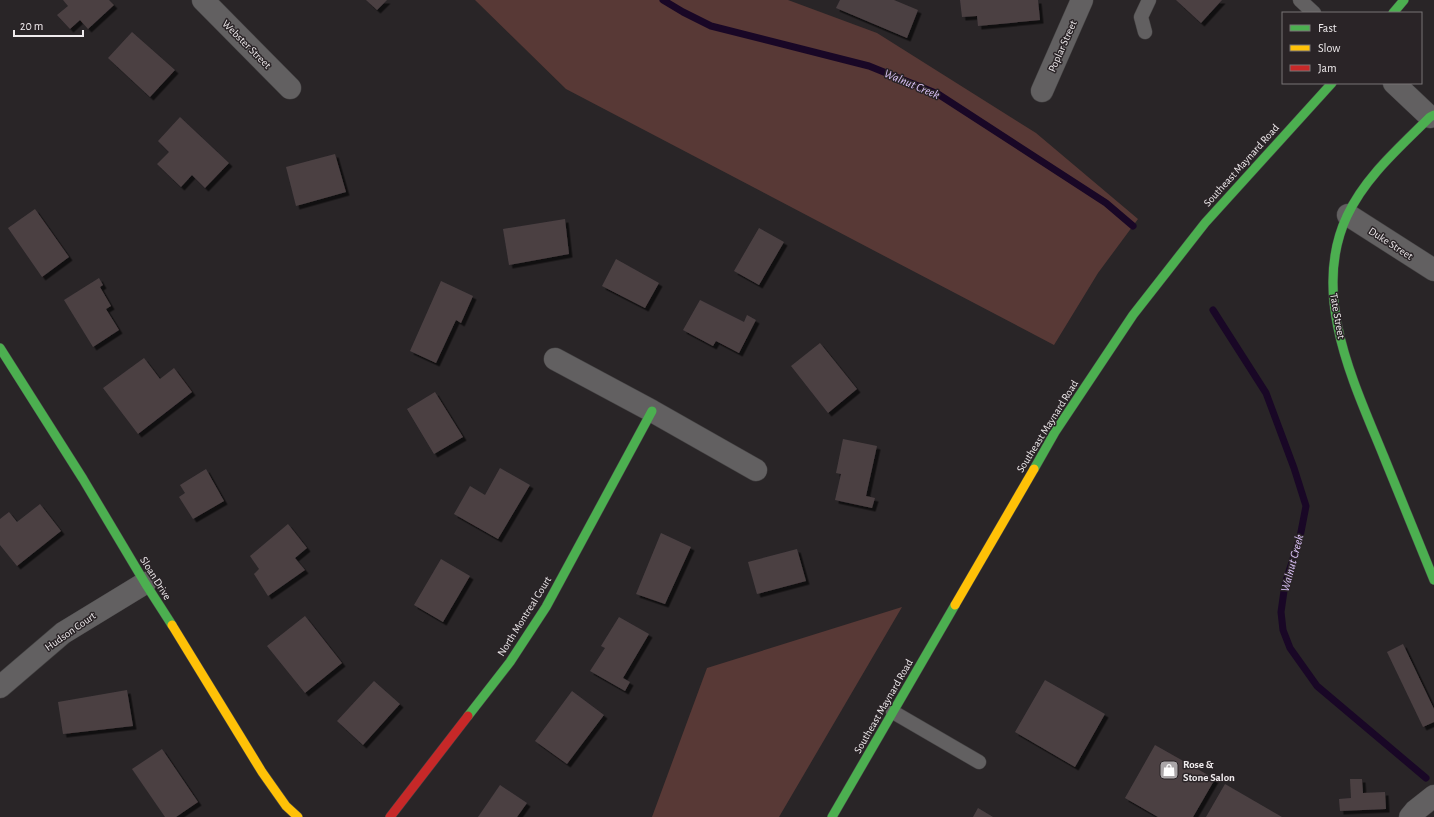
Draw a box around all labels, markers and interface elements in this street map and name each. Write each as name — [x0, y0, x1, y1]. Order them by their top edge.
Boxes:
scale bar — [14, 12, 83, 38]
legend — [1282, 12, 1422, 84]
street label: Webster Street — [220, 18, 273, 71]
street label: Poplar Street — [1046, 18, 1079, 74]
text: 20 m — [20, 20, 43, 32]
text: Fast — [1318, 22, 1337, 34]
text: Slow — [1318, 42, 1340, 54]
text: Jam — [1318, 62, 1337, 74]
water label: Walnut Creek — [882, 67, 942, 101]
street label: Southeast Maynard Road — [1202, 122, 1281, 209]
street label: Duke Street — [1367, 225, 1415, 262]
street label: Tate Street — [1328, 293, 1347, 340]
street label: Southeast Maynard Road — [1015, 378, 1080, 474]
water label: Walnut Creek — [1279, 533, 1306, 593]
street label: Sloan Drive — [138, 555, 173, 602]
street label: North Montreal Court — [495, 574, 554, 658]
street label: Hudson Court — [43, 610, 98, 653]
street label: Southeast Maynard Road — [852, 657, 915, 755]
shop icon: Rose & Stone Salon — [1158, 759, 1180, 781]
place label: Rose & Stone Salon — [1183, 759, 1235, 783]

